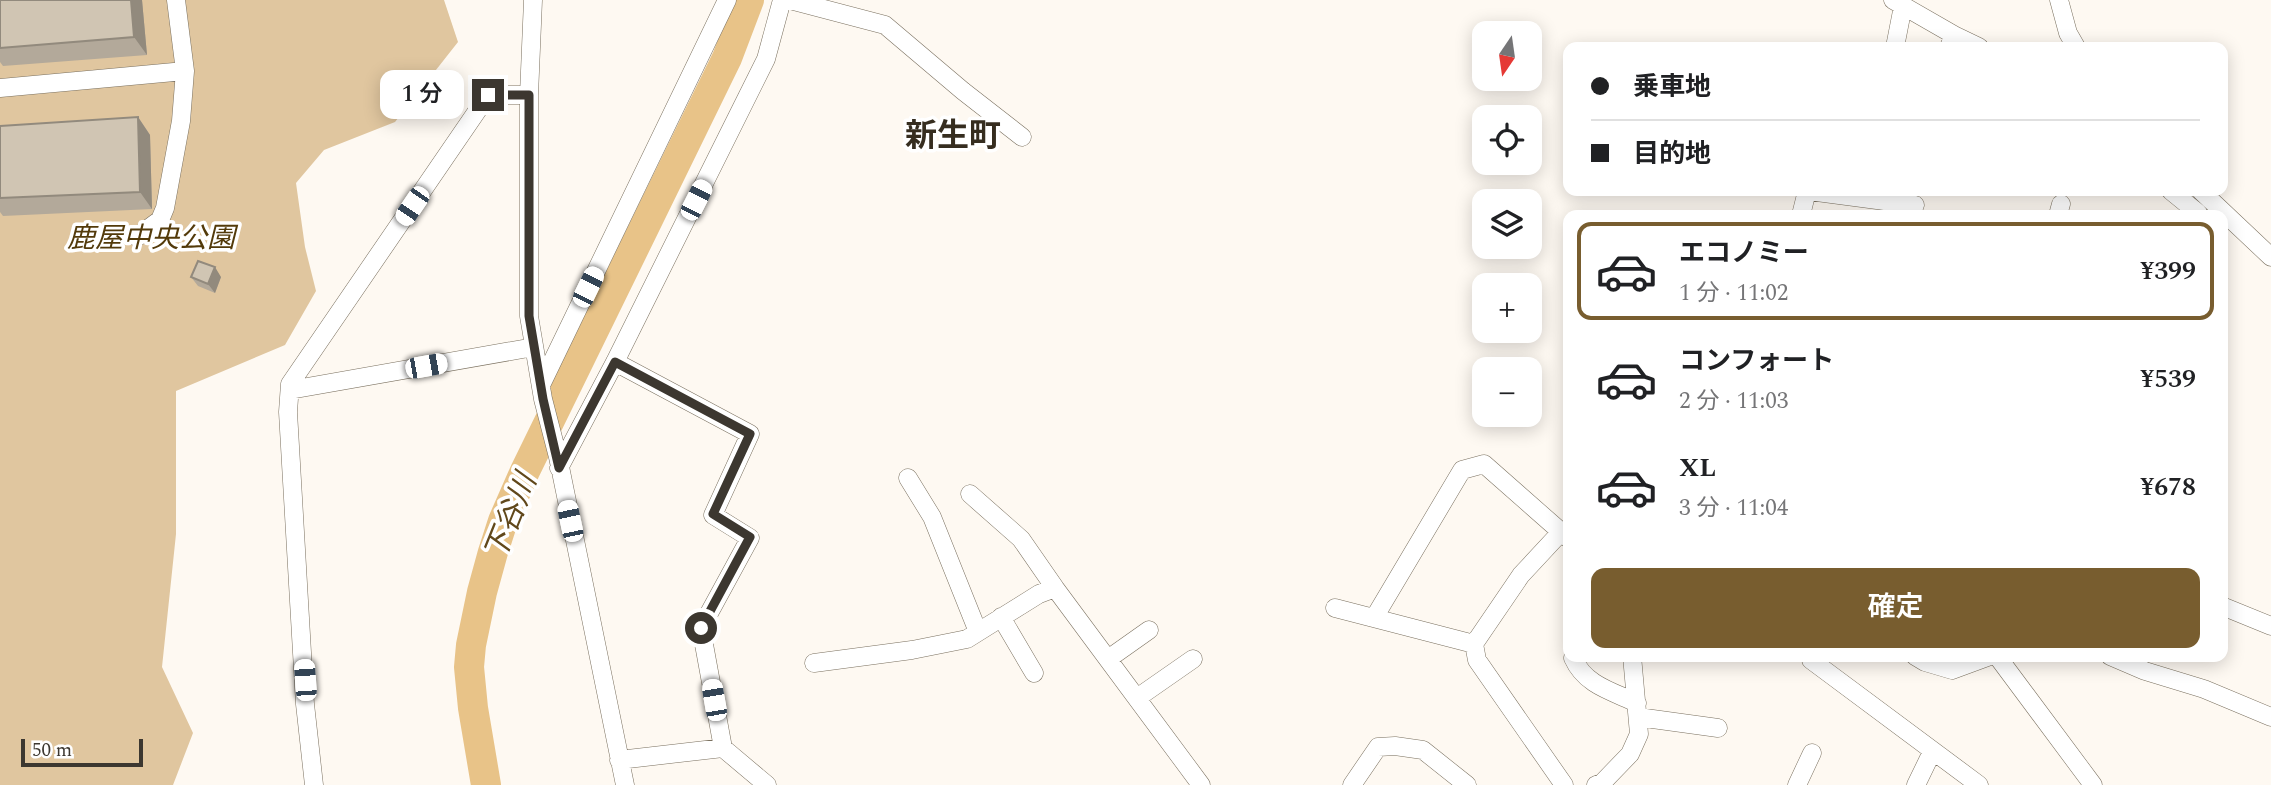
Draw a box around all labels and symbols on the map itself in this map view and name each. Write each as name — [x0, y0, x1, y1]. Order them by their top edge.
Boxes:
north arrow — [1472, 21, 1542, 91]
callout: 1 分 — [379, 70, 463, 119]
route end — [472, 79, 504, 111]
district label: 新生町 — [905, 112, 1001, 161]
car — [678, 177, 715, 223]
car — [392, 183, 433, 229]
park label: 鹿屋中央公園 — [67, 217, 239, 260]
car — [570, 264, 607, 310]
car — [404, 352, 449, 380]
water label: 下谷川 — [473, 464, 550, 568]
car — [556, 498, 585, 544]
route start — [685, 612, 717, 644]
car — [294, 658, 317, 702]
car — [701, 677, 728, 723]
scale bar — [21, 736, 144, 768]

